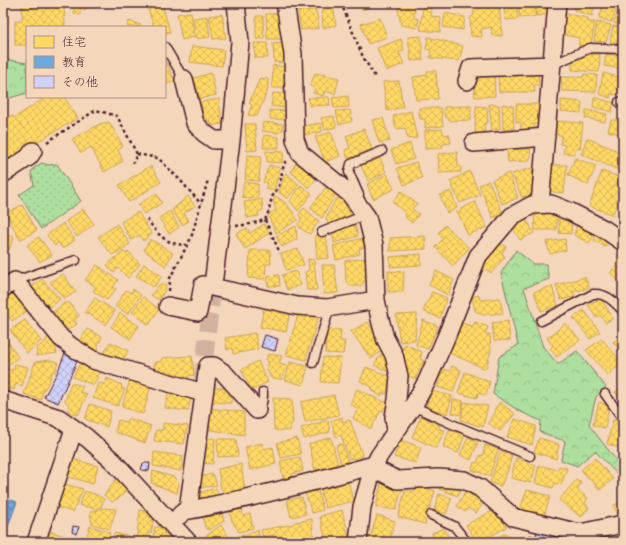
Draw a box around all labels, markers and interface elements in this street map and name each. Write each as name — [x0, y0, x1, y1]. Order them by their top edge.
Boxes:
legend — [26, 26, 166, 98]
text: 住宅 — [62, 34, 86, 51]
text: 教育 — [62, 54, 86, 71]
text: その他 — [62, 74, 98, 91]

